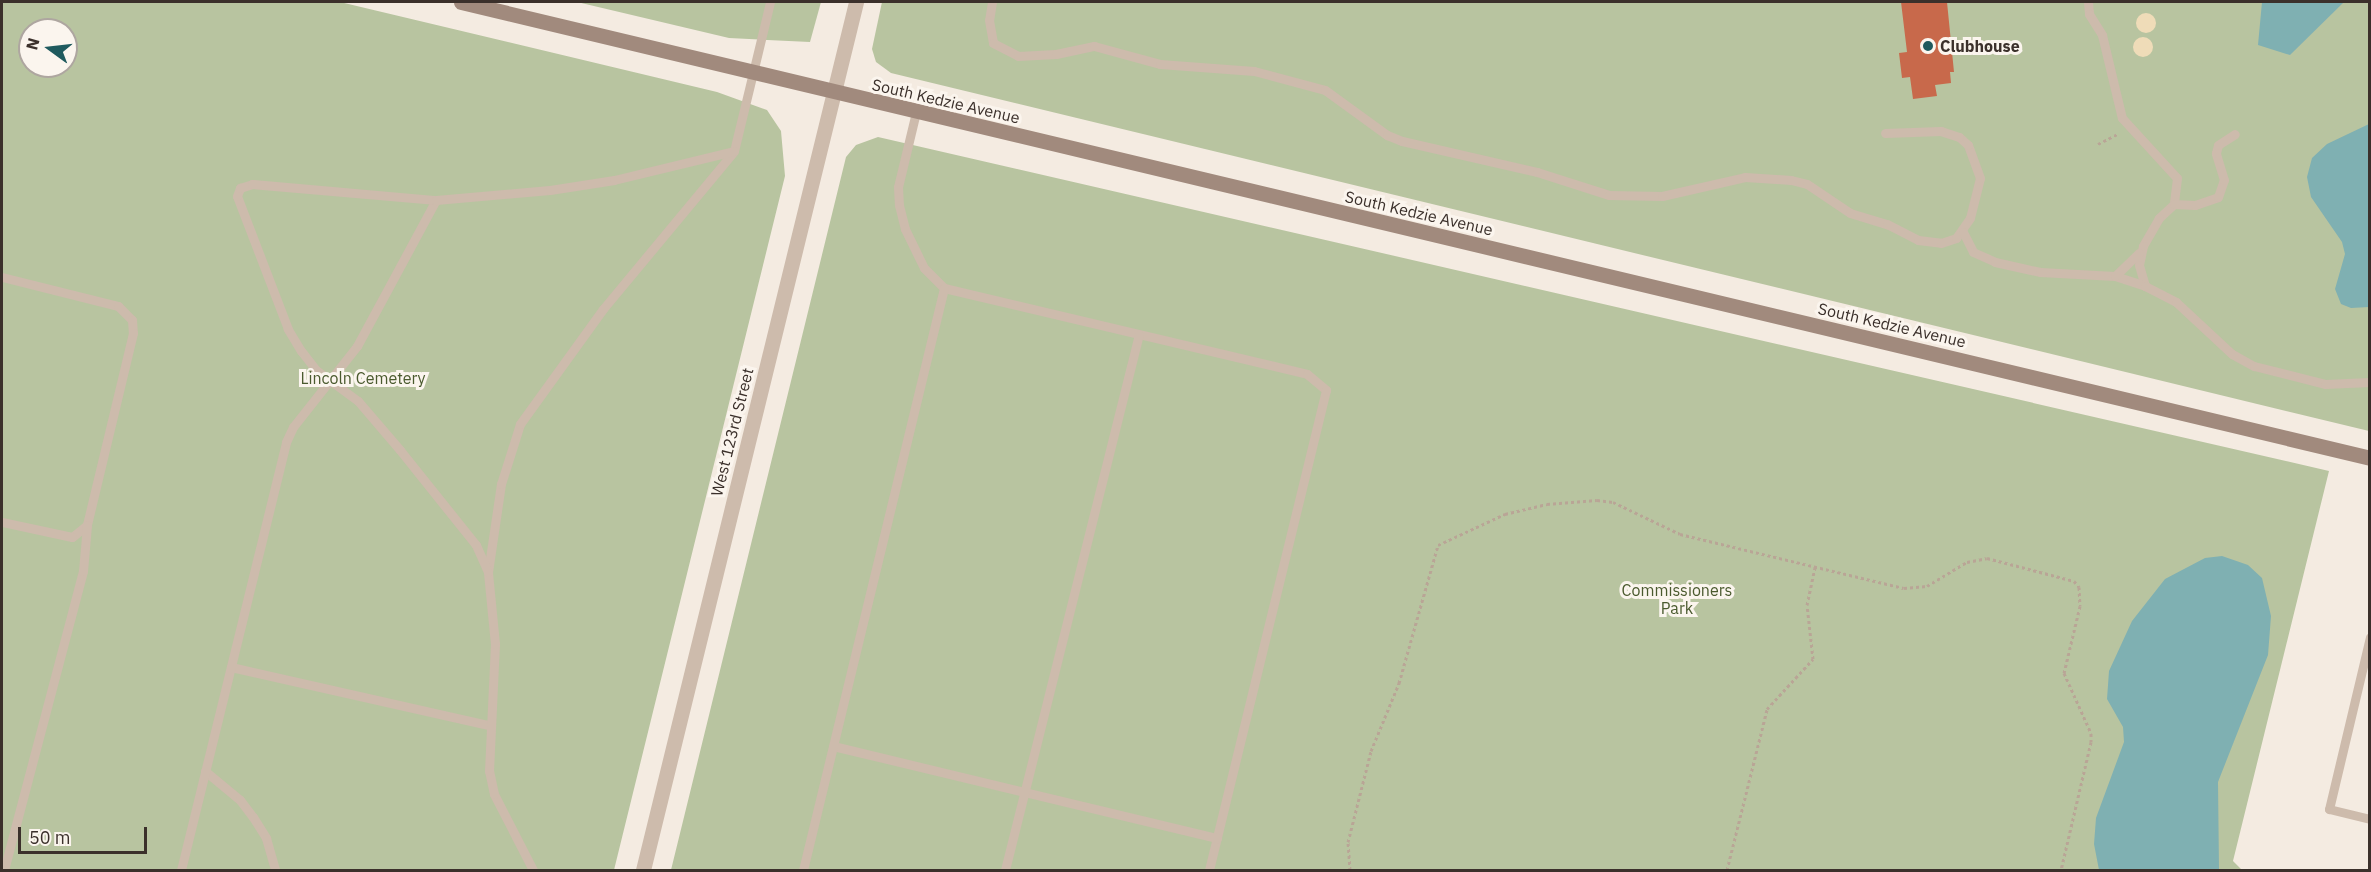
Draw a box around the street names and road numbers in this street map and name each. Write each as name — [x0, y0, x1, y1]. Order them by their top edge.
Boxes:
street label: South Kedzie Avenue — [870, 75, 1022, 127]
street label: South Kedzie Avenue — [1343, 187, 1495, 239]
street label: South Kedzie Avenue — [1816, 299, 1968, 351]
street label: West 123rd Street — [707, 366, 757, 498]

